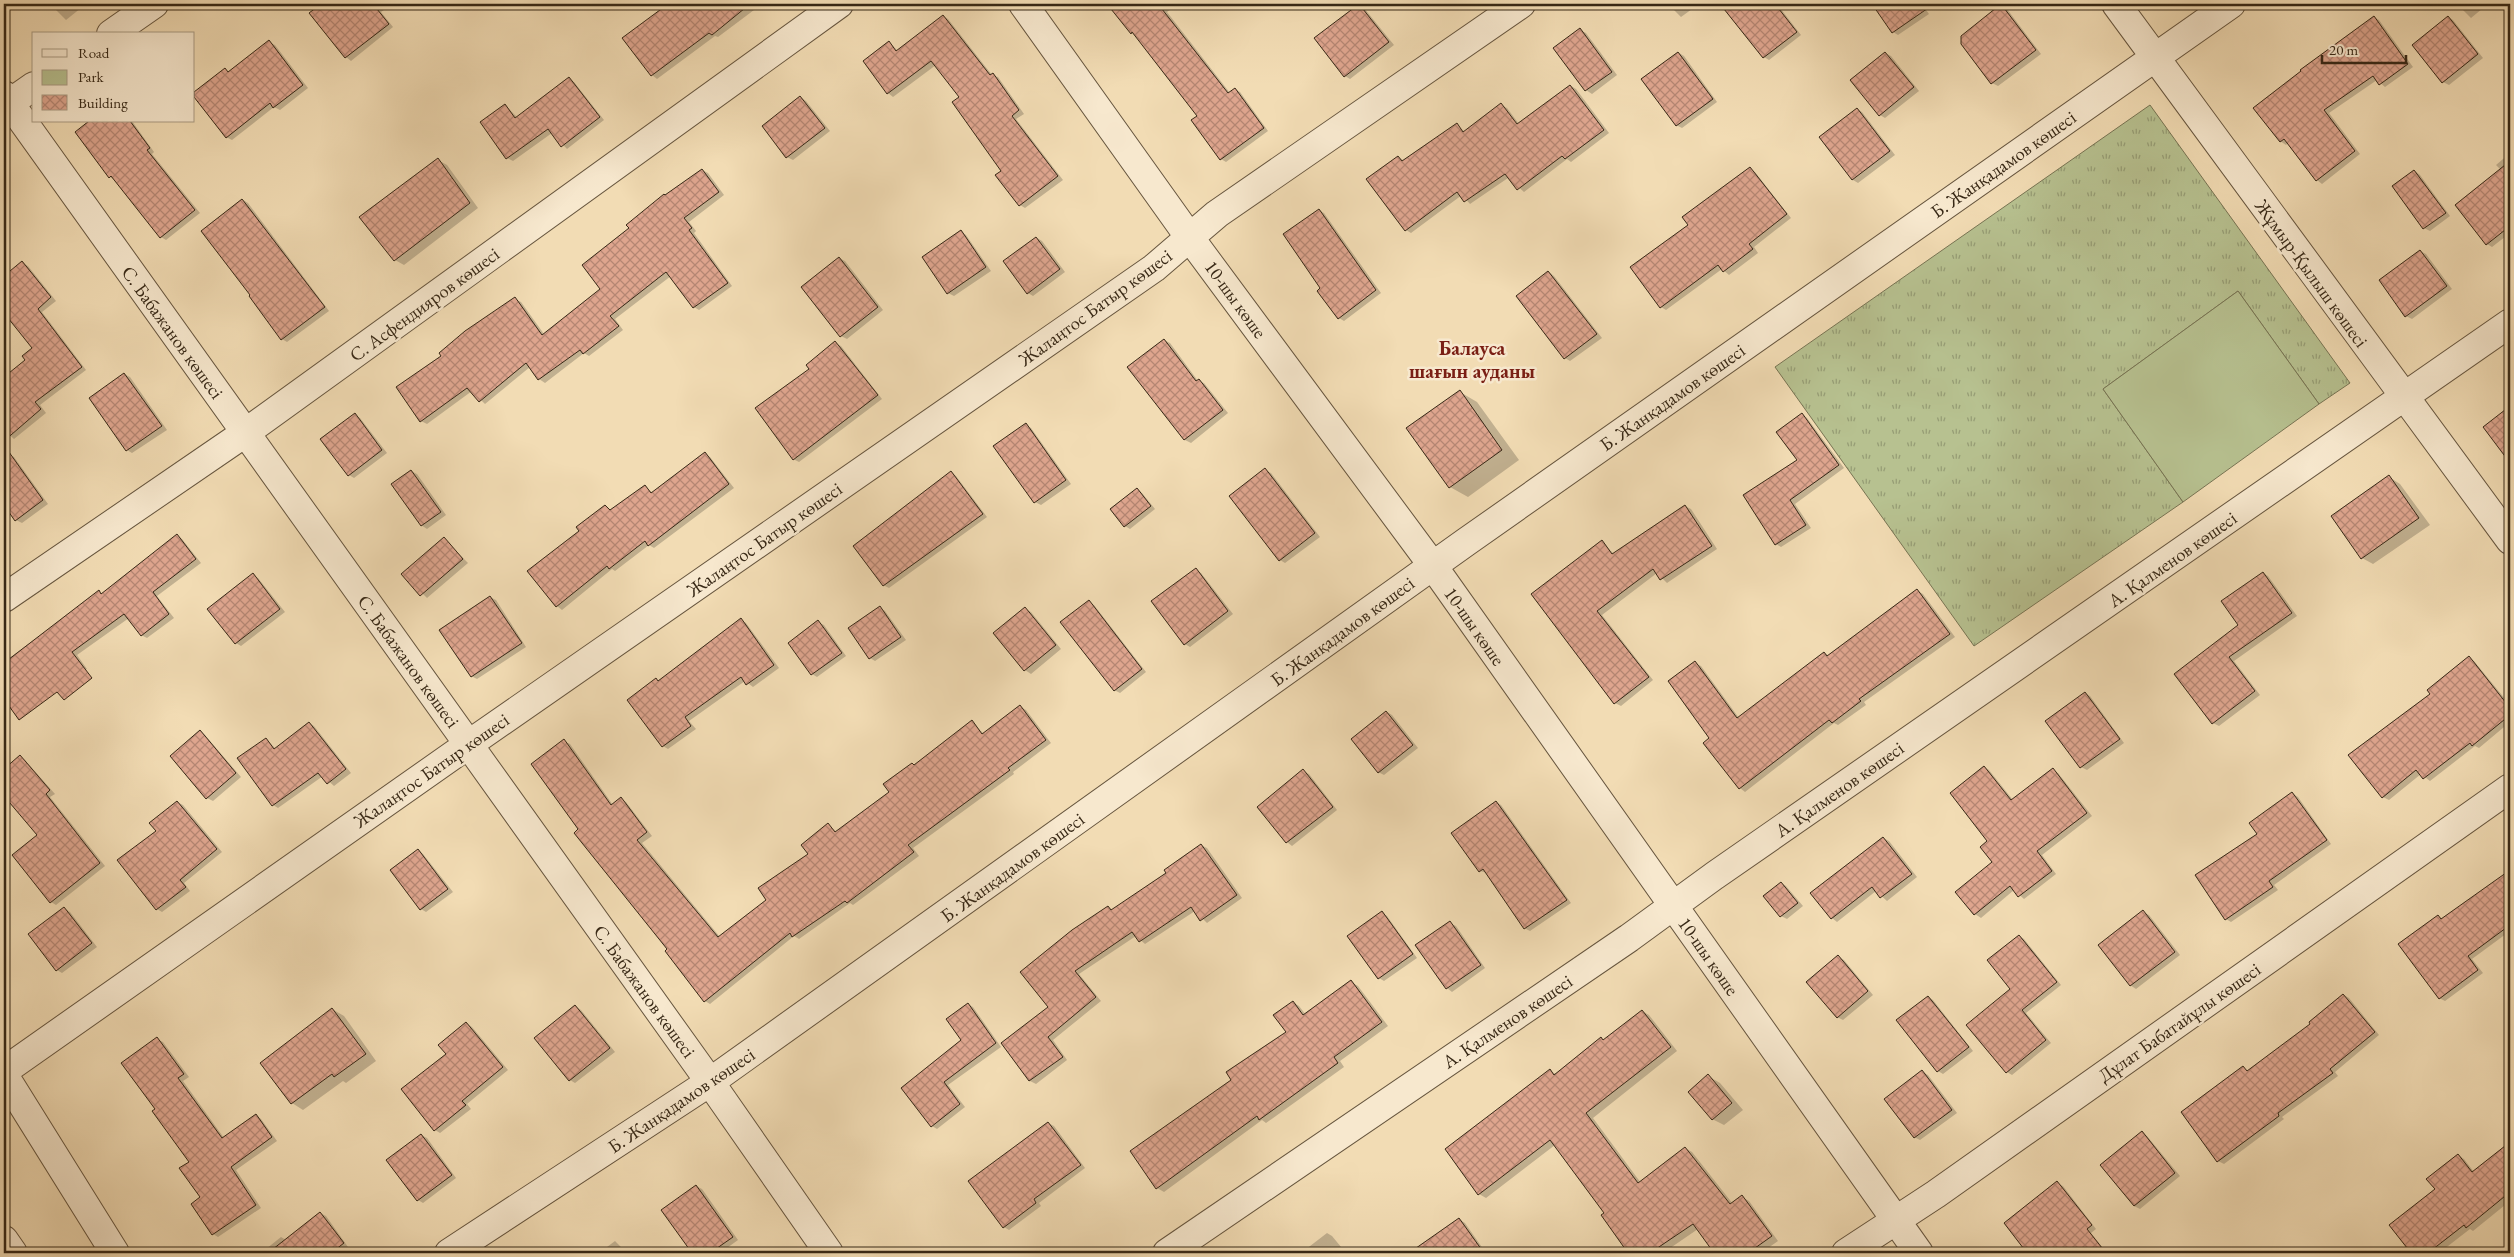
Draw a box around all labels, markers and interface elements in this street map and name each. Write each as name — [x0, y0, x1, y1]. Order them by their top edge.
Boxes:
legend — [32, 32, 195, 122]
scale bar — [2322, 32, 2405, 64]
text: 20 m — [2329, 40, 2358, 59]
text: Road — [78, 43, 110, 62]
text: Park — [78, 67, 105, 86]
text: Building — [78, 93, 128, 112]
street label: Б. Жанқадамов көшесі — [1926, 105, 2081, 224]
street label: Жұмыр-Қылыш көшесі — [2249, 193, 2374, 353]
street label: С. Асфендияров көшесі — [344, 241, 505, 367]
street label: Жалаңтос Батыр көшесі — [1013, 243, 1177, 372]
street label: 10-шы көше — [1199, 255, 1272, 343]
street label: С. Бабажанов көшесі — [116, 261, 230, 404]
district label: Балауса шағын ауданы — [1409, 335, 1535, 384]
street label: Б. Жанқадамов көшесі — [1595, 338, 1750, 457]
street label: Жалаңтос Батыр көшесі — [681, 476, 847, 603]
street label: А. Қалменов көшесі — [2102, 505, 2242, 614]
street label: Б. Жанқадамов көшесі — [1265, 571, 1420, 692]
street label: 10-шы көше — [1438, 582, 1511, 671]
street label: С. Бабажанов көшесі — [352, 590, 466, 733]
street label: Жалаңтос Батыр көшесі — [348, 707, 514, 834]
street label: А. Қалменов көшесі — [1769, 735, 1909, 844]
street label: Б. Жанқадамов көшесі — [935, 807, 1090, 928]
street label: 10-шы көше — [1672, 912, 1745, 1001]
street label: С. Бабажанов көшесі — [588, 920, 702, 1063]
street label: Дұлат Бабатайұлы көшесі — [2093, 957, 2266, 1088]
street label: А. Қалменов көшесі — [1436, 968, 1578, 1075]
street label: Б. Жанқадамов көшесі — [603, 1042, 760, 1159]

